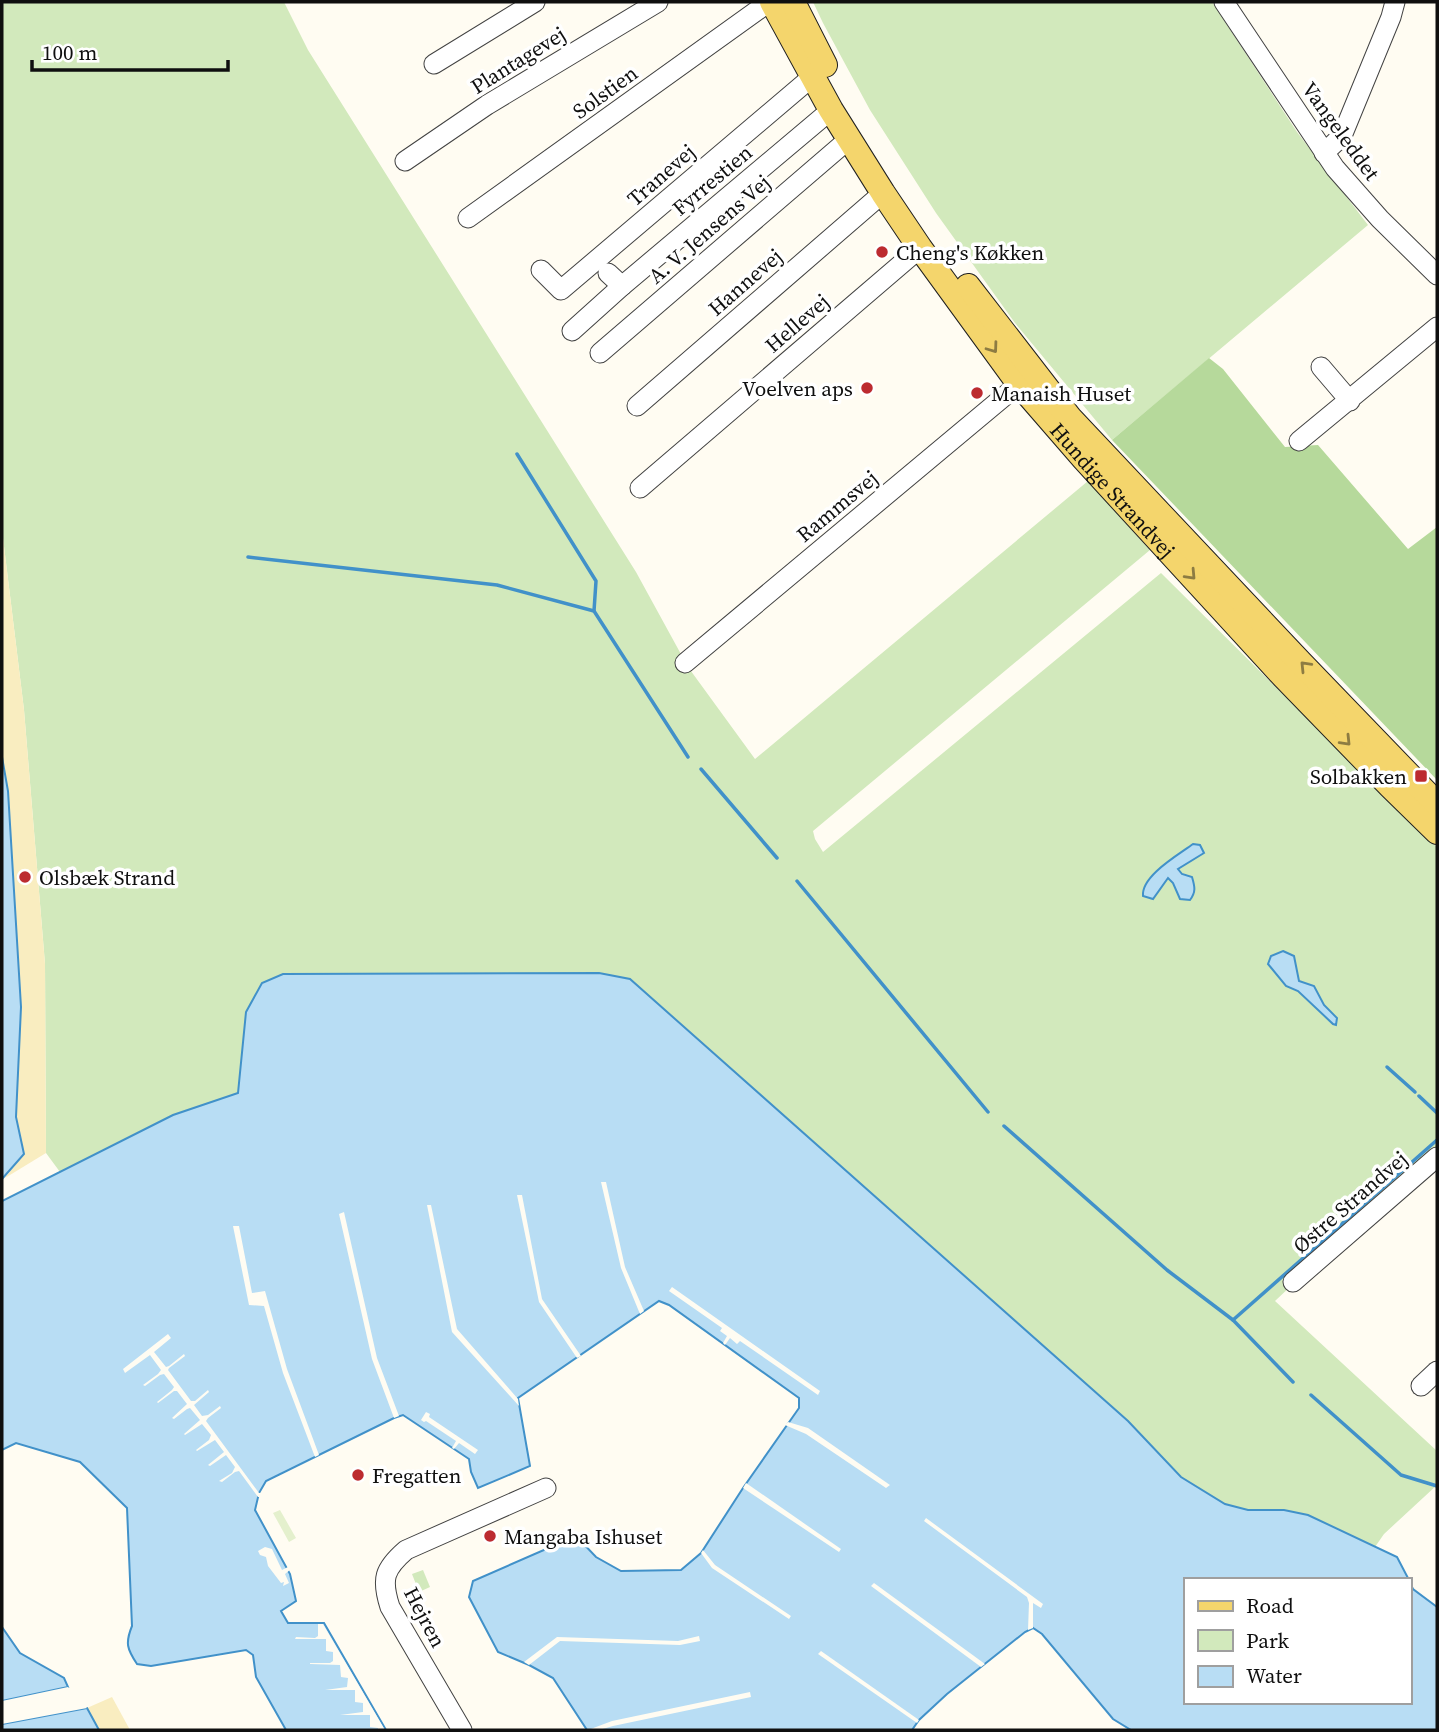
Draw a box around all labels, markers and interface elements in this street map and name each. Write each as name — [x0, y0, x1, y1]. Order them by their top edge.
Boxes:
street label: Plantagevej — [465, 19, 571, 101]
scale bar — [32, 28, 228, 72]
text: 100 m — [42, 38, 97, 67]
street label: Solstien — [567, 58, 644, 125]
street label: Vangeleddet — [1295, 76, 1387, 186]
street label: Tranevej — [621, 137, 701, 213]
street label: Fyrrestien — [666, 138, 758, 222]
street label: A. V. Jensens Vej — [642, 168, 776, 290]
place label: Cheng's Køkken — [896, 238, 1045, 267]
street label: Hannevej — [702, 242, 788, 322]
marker: Cheng's Køkken — [874, 244, 890, 260]
street label: Hellevej — [759, 287, 835, 359]
one-way arrow — [985, 340, 997, 353]
place label: Voelven aps — [742, 374, 853, 403]
place label: Manaish Huset — [991, 379, 1131, 408]
marker: Voelven aps — [859, 380, 875, 396]
marker: Manaish Huset — [969, 385, 985, 401]
street label: Hundige Strandvej — [1044, 416, 1182, 564]
street label: Rammsvej — [790, 463, 884, 549]
one-way arrow — [1182, 567, 1195, 580]
one-way arrow — [1300, 662, 1313, 675]
one-way arrow — [1337, 733, 1350, 746]
place label: Solbakken — [1310, 762, 1407, 791]
marker: Solbakken — [1413, 768, 1429, 784]
place label: Olsbæk Strand — [39, 863, 175, 892]
marker: Olsbæk Strand — [17, 869, 33, 885]
street label: Østre Strandvej — [1287, 1144, 1413, 1260]
place label: Fregatten — [372, 1461, 462, 1490]
marker: Fregatten — [350, 1467, 366, 1483]
place label: Mangaba Ishuset — [504, 1522, 663, 1551]
marker: Mangaba Ishuset — [482, 1528, 498, 1544]
legend — [1184, 1578, 1411, 1704]
street label: Hejren — [397, 1582, 453, 1653]
text: Road — [1246, 1591, 1294, 1620]
text: Park — [1246, 1626, 1290, 1655]
text: Water — [1246, 1661, 1302, 1690]

